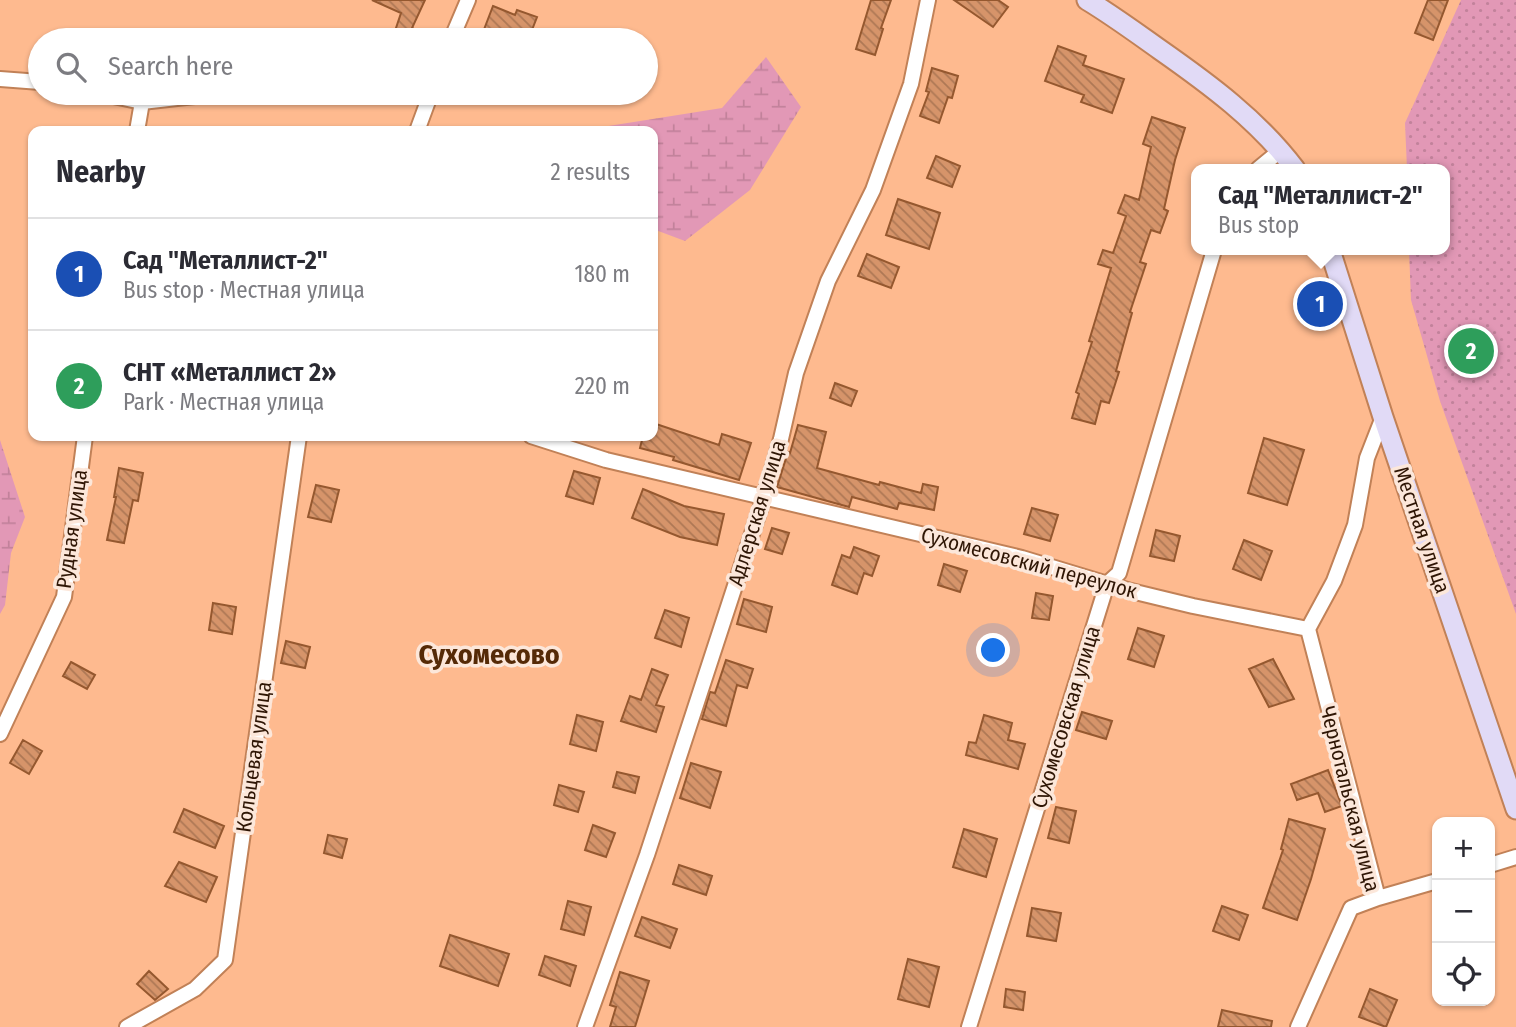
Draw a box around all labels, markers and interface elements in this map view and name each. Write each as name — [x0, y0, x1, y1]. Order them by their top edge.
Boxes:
search box — [28, 28, 658, 105]
icon: search — [52, 48, 90, 86]
text: Search here — [108, 51, 233, 82]
text: Nearby — [56, 154, 145, 190]
text: 2 results — [550, 158, 630, 186]
popup — [1191, 164, 1450, 255]
text: Сад "Металлист-2" — [1218, 180, 1423, 211]
text: Bus stop — [1218, 211, 1299, 239]
text: Сад "Металлист-2" — [123, 245, 328, 276]
text: 1 — [74, 260, 84, 288]
text: 180 m — [574, 260, 630, 288]
text: Bus stop · Местная улица — [123, 276, 365, 304]
pin: 1 — [1297, 278, 1343, 330]
pin: 2 — [1448, 325, 1494, 377]
text: СНТ «Металлист 2» — [123, 357, 336, 388]
text: 2 — [74, 372, 84, 400]
text: 220 m — [575, 372, 630, 400]
text: Park · Местная улица — [123, 388, 324, 416]
street label: Адлерская улица — [723, 437, 791, 589]
street label: Местная улица — [1388, 463, 1456, 597]
street label: Рудная улица — [51, 468, 93, 590]
street label: Сухомесовский переулок — [918, 522, 1140, 604]
street label: Сухомесовская улица — [1026, 623, 1106, 811]
your location — [976, 633, 1010, 667]
district label: Сухомесово — [418, 638, 560, 671]
street label: Кольцевая улица — [231, 680, 277, 834]
street label: Чернотальская улица — [1314, 704, 1386, 894]
map controls — [1432, 817, 1495, 1006]
button: + — [1432, 817, 1495, 880]
button: − — [1432, 880, 1495, 943]
button: locate — [1432, 943, 1495, 1006]

